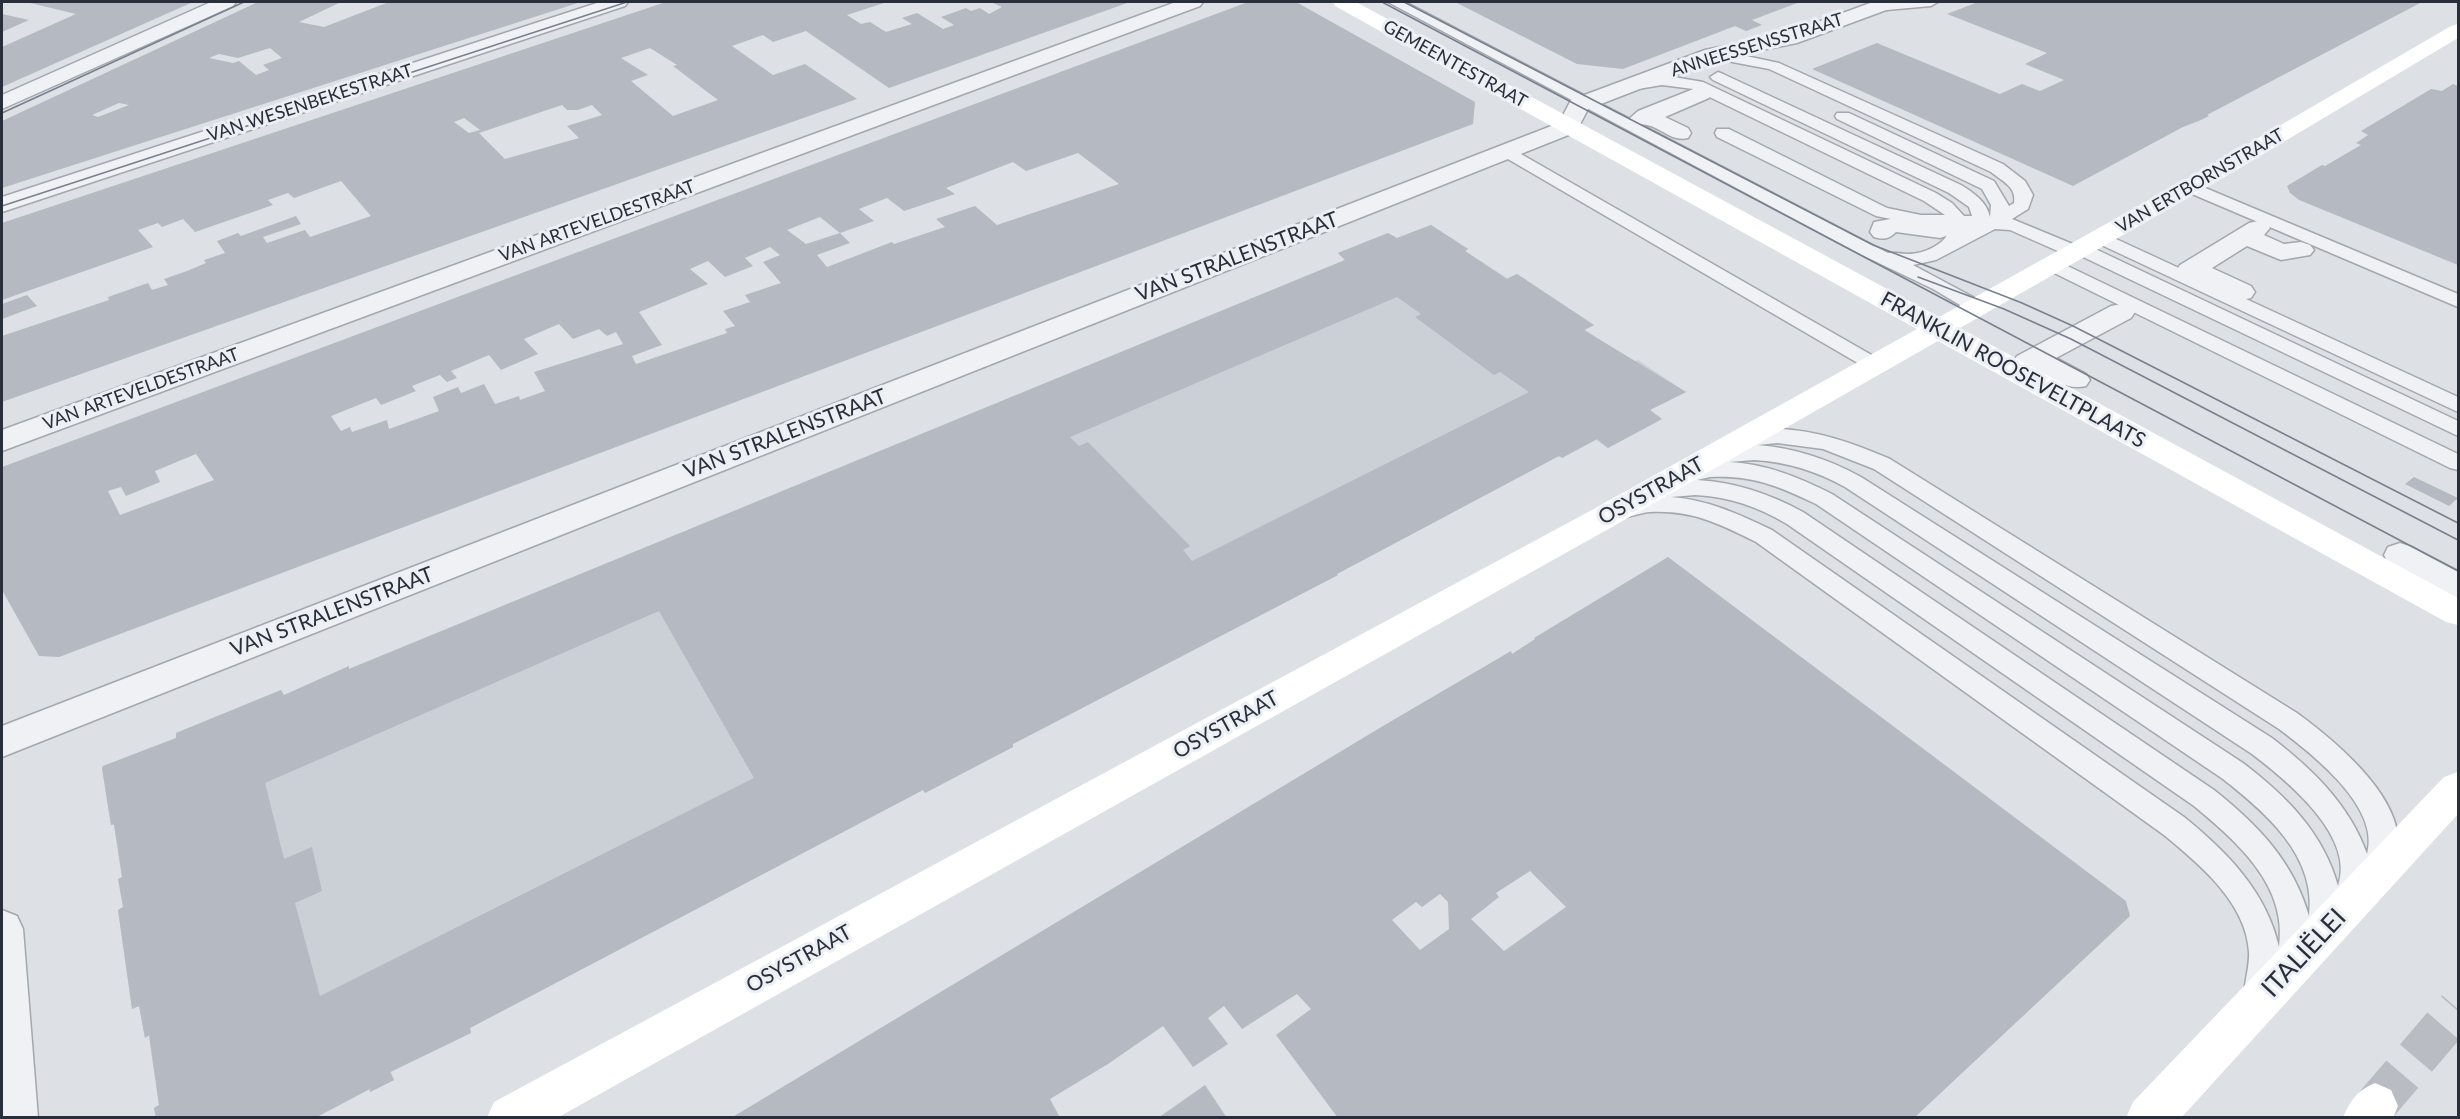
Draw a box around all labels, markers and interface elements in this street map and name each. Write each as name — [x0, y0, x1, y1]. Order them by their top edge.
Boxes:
street label: ANNEESSENSSTRAAT — [1668, 8, 1846, 82]
street label: GEMEENTESTRAAT — [1379, 15, 1531, 113]
street label: VAN WESENBEKESTRAAT — [205, 60, 415, 146]
street label: VAN ERTBORNSTRAAT — [2112, 124, 2288, 238]
street label: VAN ARTEVELDESTRAAT — [496, 175, 698, 267]
street label: VAN STRALENSTRAAT — [1132, 207, 1342, 307]
street label: FRANKLIN ROOSEVELTPLAATS — [1876, 286, 2150, 454]
street label: VAN ARTEVELDESTRAAT — [40, 343, 242, 435]
street label: VAN STRALENSTRAAT — [680, 384, 890, 484]
street label: OSYSTRAAT — [1594, 452, 1708, 530]
street label: VAN STRALENSTRAAT — [227, 562, 437, 662]
street label: OSYSTRAAT — [1169, 686, 1283, 764]
street label: ITALIËLEI — [2255, 902, 2353, 1004]
street label: OSYSTRAAT — [742, 920, 856, 998]

